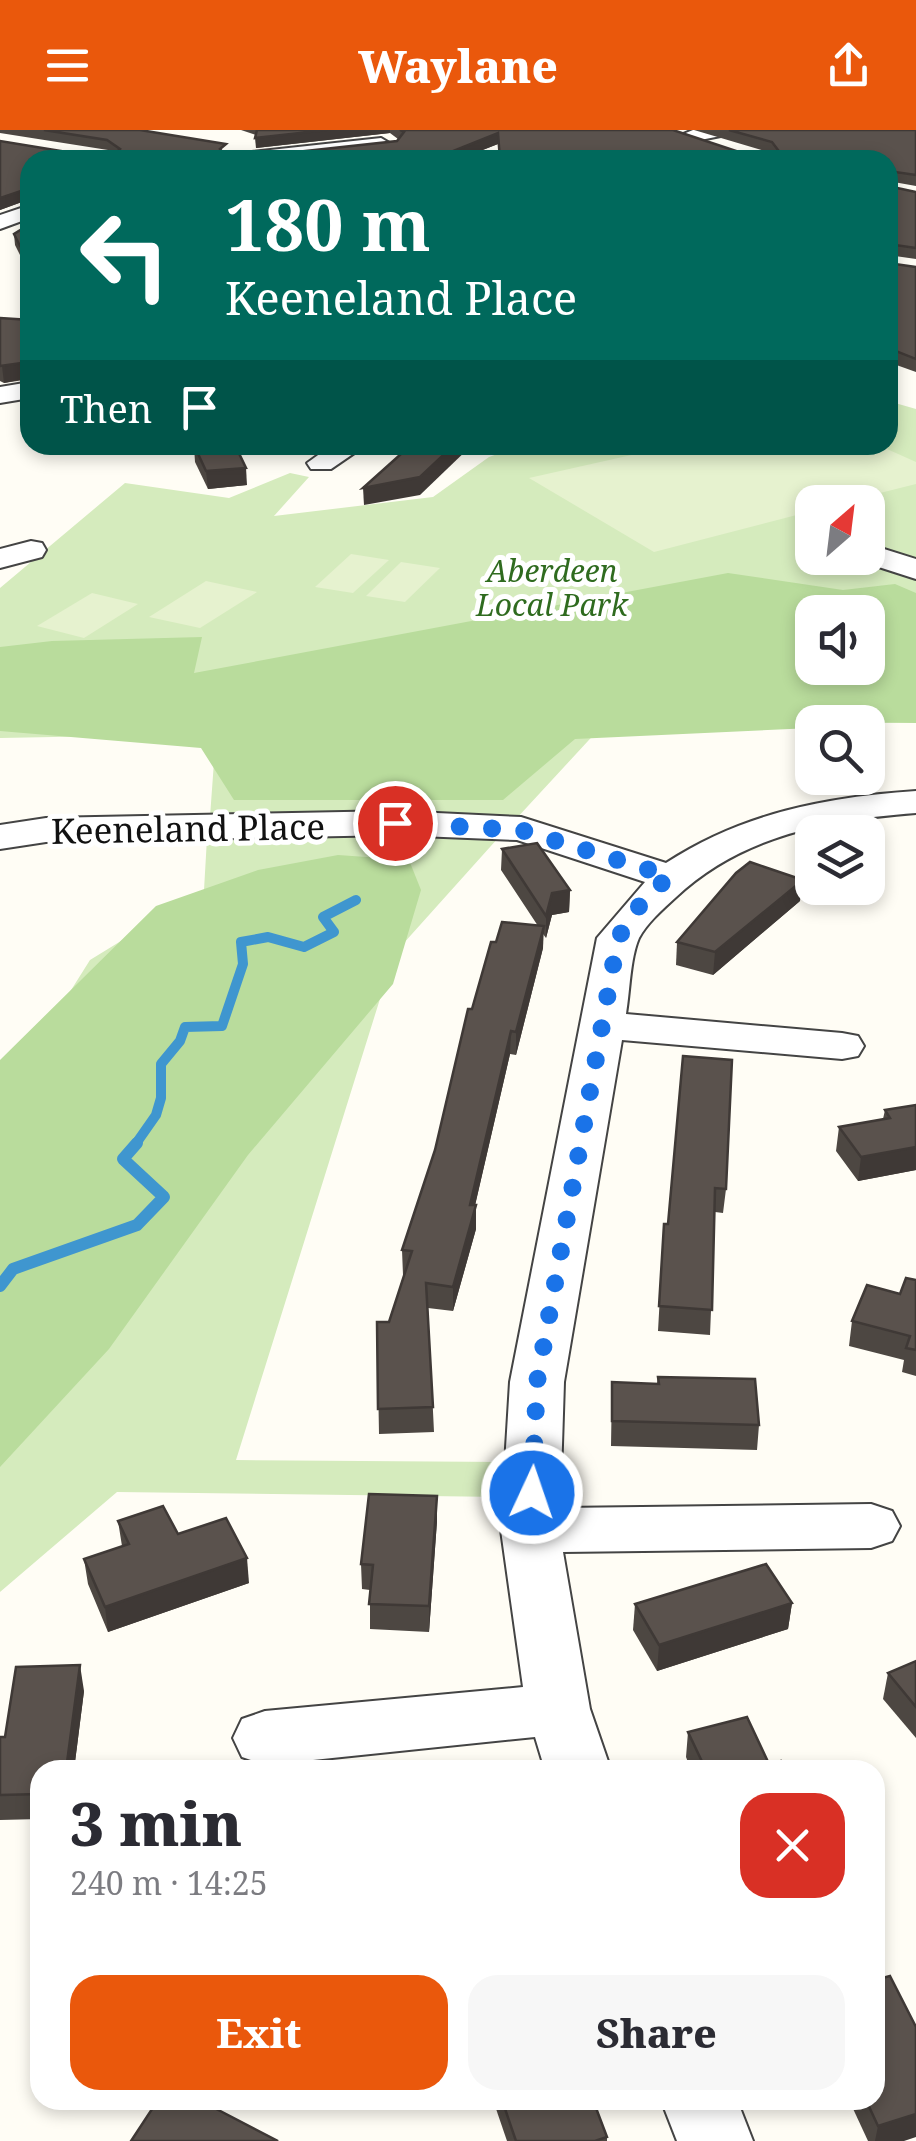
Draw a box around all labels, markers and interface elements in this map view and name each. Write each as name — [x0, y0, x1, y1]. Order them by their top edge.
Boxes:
text: Waylane — [358, 35, 558, 96]
icon: menu — [40, 38, 95, 93]
icon: share — [821, 38, 876, 93]
text: 180 m — [225, 176, 431, 272]
icon: left — [60, 190, 190, 320]
text: Keeneland Place — [225, 267, 577, 328]
icon: arrive — [172, 380, 227, 435]
text: Then — [60, 382, 152, 434]
north arrow — [795, 485, 885, 575]
map controls — [795, 485, 885, 905]
park label: Aberdeen Local Park — [475, 550, 629, 625]
button: sound — [795, 595, 885, 685]
button: search — [795, 705, 885, 795]
pin — [353, 781, 438, 866]
icon: arrive — [368, 796, 423, 851]
street label: Keeneland Place — [51, 802, 325, 854]
button: layers — [795, 815, 885, 905]
position arrow — [480, 1441, 584, 1545]
text: 3 min — [70, 1782, 242, 1864]
button: close — [740, 1793, 845, 1898]
text: 240 m · 14:25 — [70, 1861, 268, 1904]
button: Exit — [70, 1975, 448, 2090]
button: Share — [468, 1975, 845, 2090]

